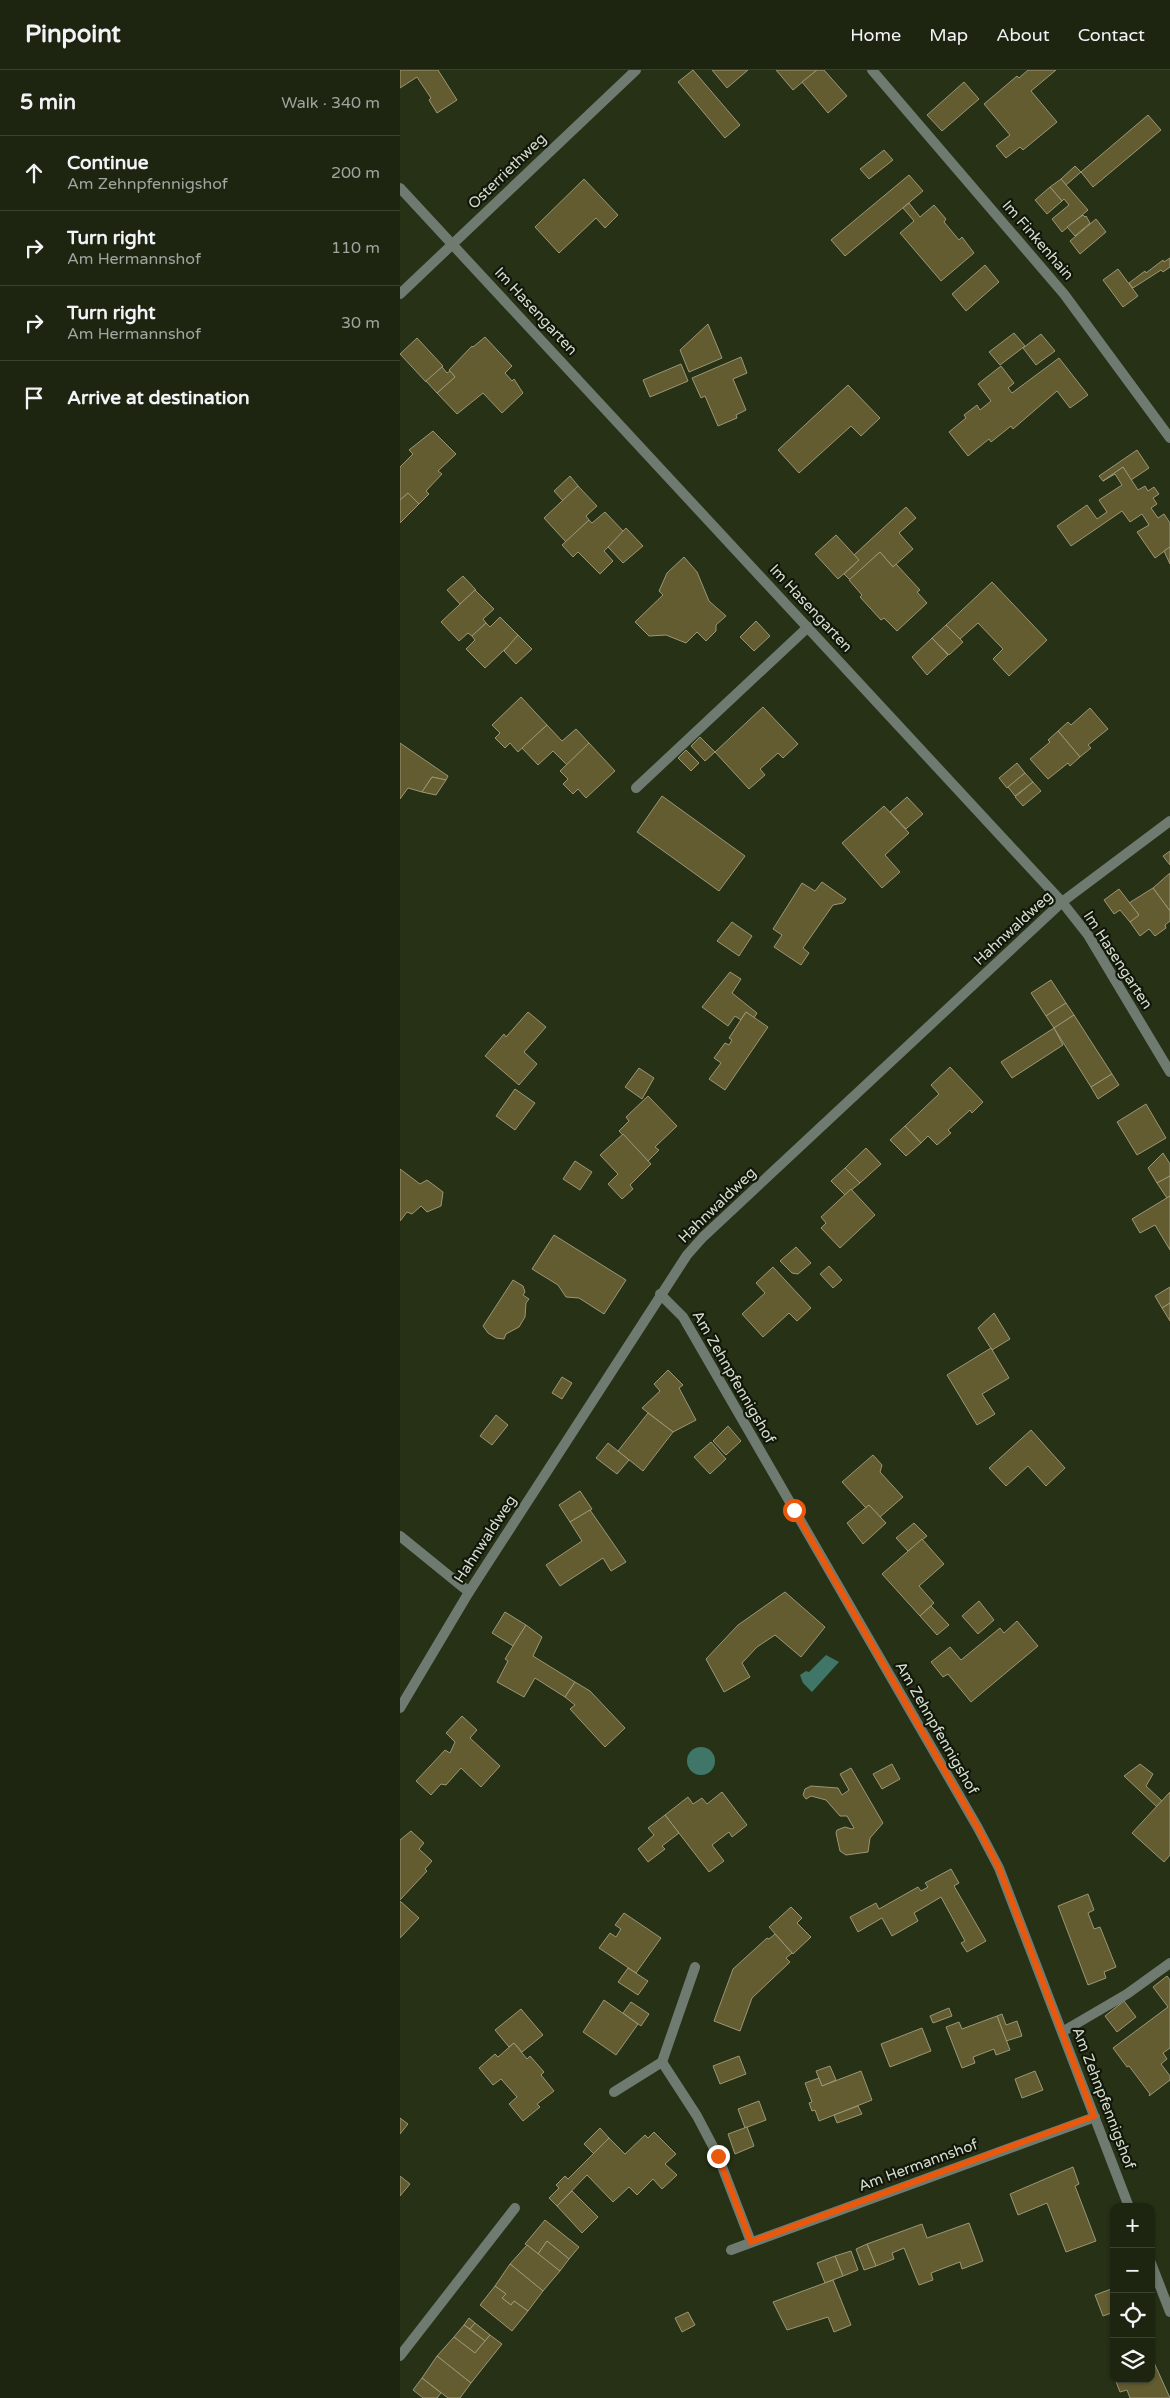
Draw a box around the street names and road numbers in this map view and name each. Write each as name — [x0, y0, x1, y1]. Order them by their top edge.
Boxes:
street label: Osterriethweg — [464, 129, 550, 213]
street label: Im Finkenhain — [998, 196, 1078, 284]
street label: Im Hasengarten — [491, 263, 581, 359]
street label: Im Hasengarten — [766, 560, 856, 656]
street label: Hahnwaldweg — [970, 887, 1056, 969]
street label: Im Hasengarten — [1080, 908, 1156, 1012]
street label: Hahnwaldweg — [674, 1163, 760, 1247]
street label: Am Zehnpfennigshof — [688, 1307, 780, 1447]
street label: Hahnwaldweg — [450, 1492, 520, 1586]
street label: Am Zehnpfennigshof — [891, 1658, 983, 1798]
street label: Am Zehnpfennigshof — [1069, 2024, 1140, 2172]
street label: Am Hermannshof — [856, 2135, 980, 2195]

